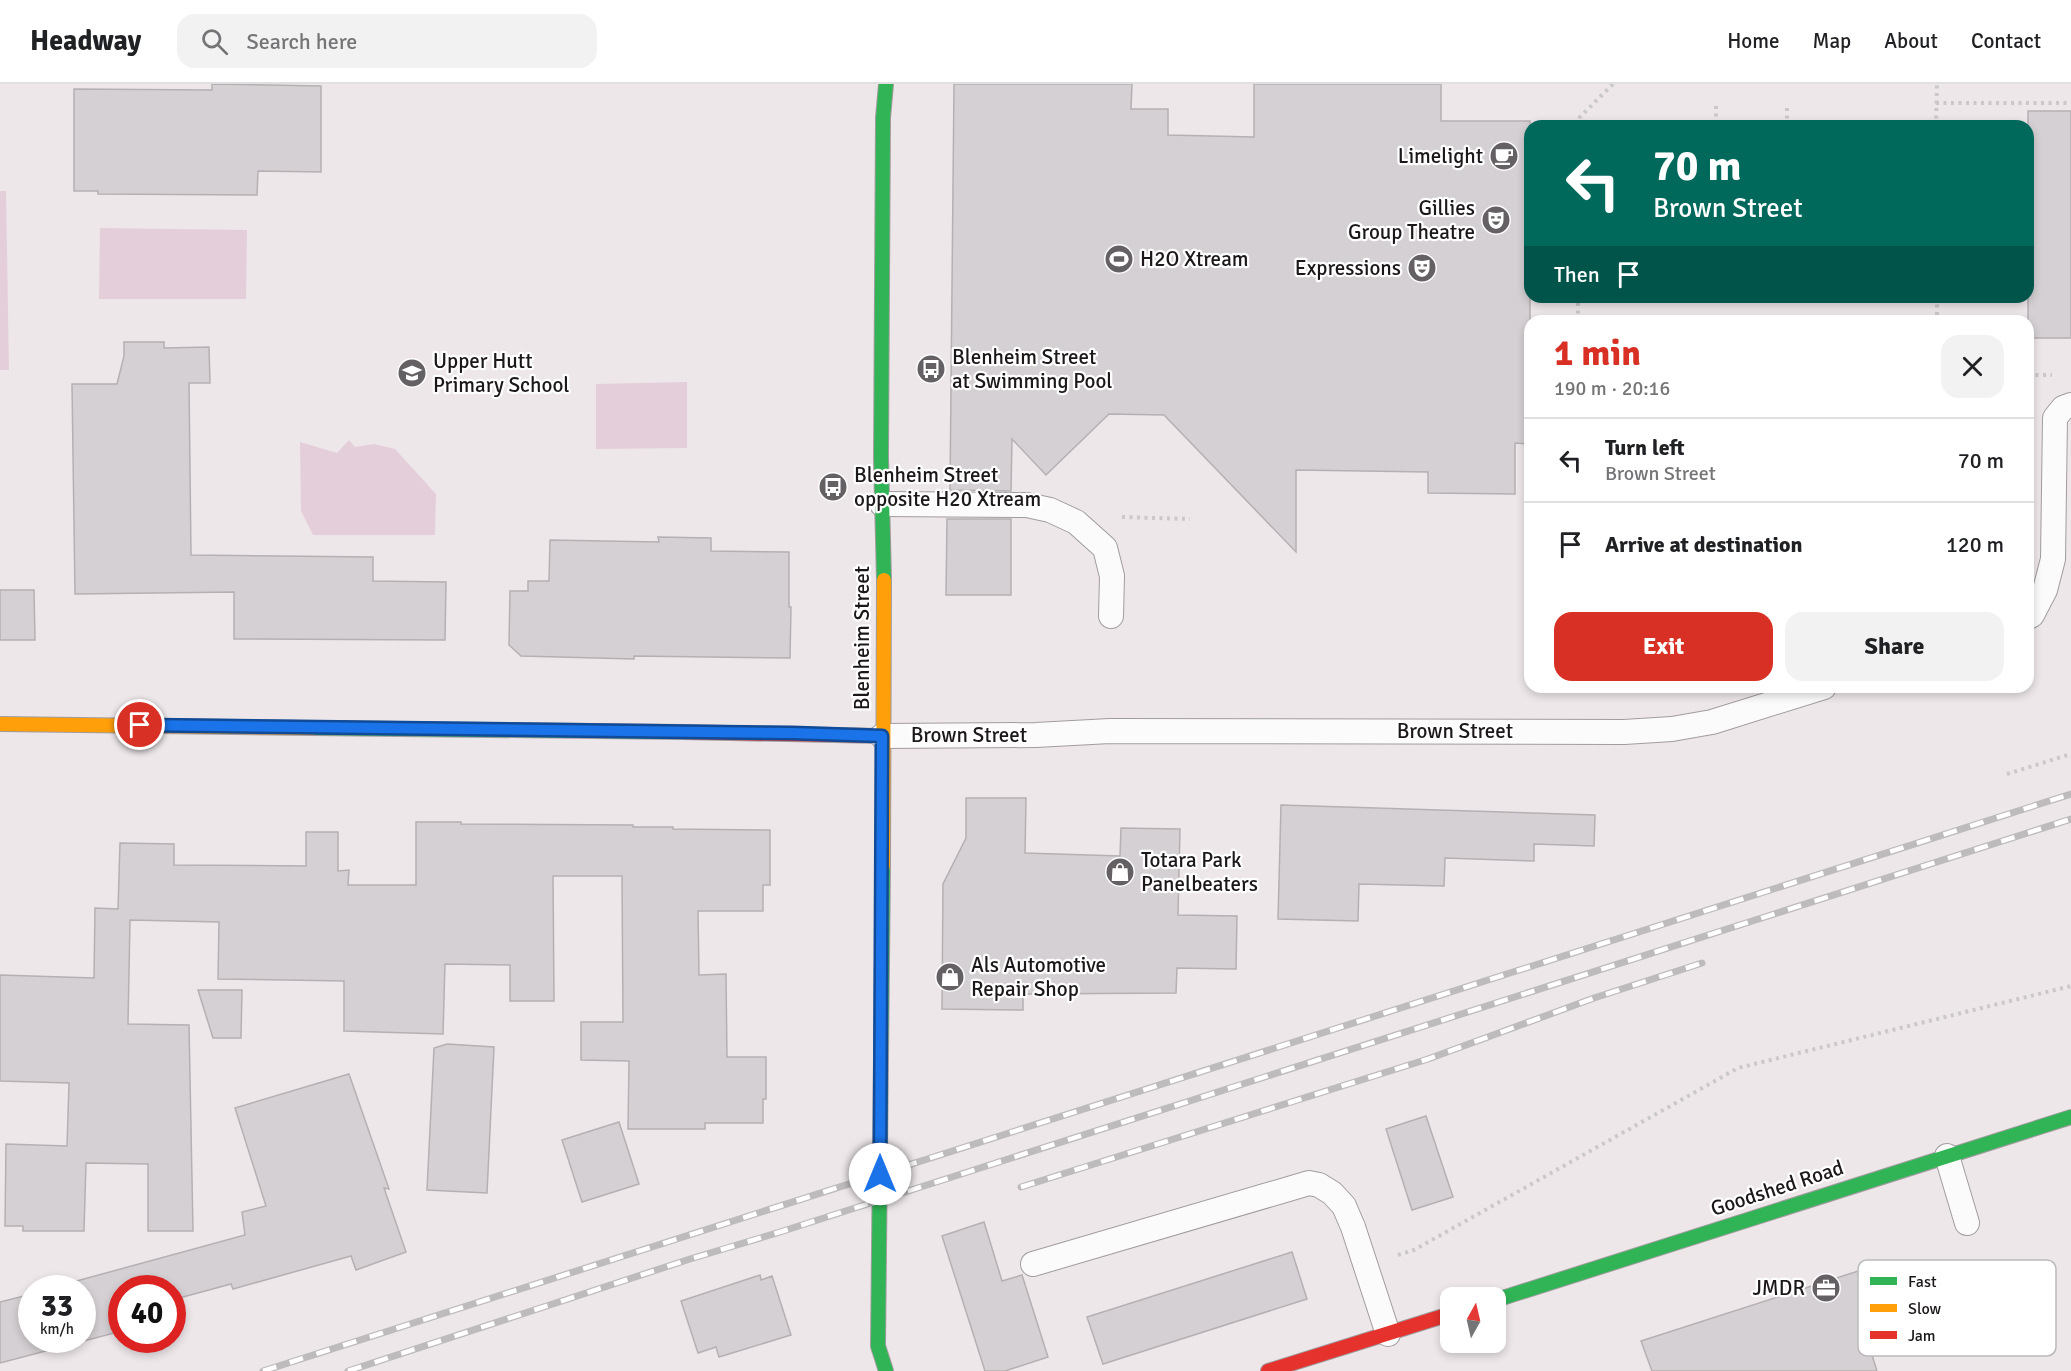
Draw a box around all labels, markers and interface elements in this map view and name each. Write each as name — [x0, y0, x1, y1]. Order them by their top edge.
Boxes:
search box — [177, 14, 597, 68]
text: Headway — [30, 24, 141, 58]
icon: search — [198, 25, 231, 58]
text: Search here — [246, 28, 357, 55]
text: Home — [1727, 28, 1780, 54]
text: Map — [1813, 28, 1851, 54]
text: About — [1884, 28, 1938, 54]
text: Contact — [1971, 28, 2041, 54]
cafe icon: Limelight — [1488, 140, 1520, 172]
text: 70 m — [1653, 141, 1742, 192]
place label: Limelight — [1398, 143, 1483, 169]
icon: left — [1554, 144, 1632, 222]
text: Brown Street — [1653, 192, 1803, 225]
place label: Gillies Group Theatre — [1348, 195, 1475, 245]
theatre icon: Gillies Group Theatre — [1480, 204, 1512, 236]
sports icon: H2O Xtream — [1103, 243, 1135, 275]
place label: H2O Xtream — [1140, 246, 1249, 272]
theatre icon: Expressions — [1406, 252, 1438, 284]
place label: Expressions — [1295, 255, 1401, 281]
icon: arrive — [1612, 258, 1645, 291]
text: Then — [1554, 261, 1600, 288]
text: 1 min — [1554, 331, 1641, 376]
button: close — [1941, 335, 2004, 398]
place label: Blenheim Street at Swimming Pool — [952, 344, 1113, 394]
place label: Upper Hutt Primary School — [433, 348, 569, 398]
bus stop icon: Blenheim Street at Swimming Pool — [915, 353, 947, 385]
school or university icon: Upper Hutt Primary School — [396, 357, 428, 389]
text: 190 m · 20:16 — [1554, 376, 1670, 401]
text: Turn left — [1605, 434, 1685, 461]
icon: left — [1554, 444, 1587, 477]
text: 70 m — [1958, 447, 2004, 474]
text: Brown Street — [1605, 461, 1716, 486]
place label: Blenheim Street opposite H20 Xtream — [854, 462, 1041, 512]
bus stop icon: Blenheim Street opposite H20 Xtream — [817, 471, 849, 503]
icon: arrive — [1554, 528, 1587, 561]
text: Arrive at destination — [1605, 531, 1802, 558]
text: 120 m — [1946, 531, 2004, 558]
street label: Blenheim Street — [849, 566, 875, 710]
button: Exit — [1554, 612, 1773, 681]
button: Share — [1785, 612, 2004, 681]
pin — [114, 699, 165, 750]
icon: arrive — [123, 708, 156, 741]
street label: Brown Street — [1397, 718, 1513, 744]
street label: Brown Street — [911, 722, 1027, 748]
place label: Totara Park Panelbeaters — [1141, 847, 1258, 897]
shop icon: Totara Park Panelbeaters — [1104, 856, 1136, 888]
place label: Als Automotive Repair Shop — [971, 952, 1106, 1002]
shop icon: Als Automotive Repair Shop — [934, 961, 966, 993]
position arrow — [848, 1142, 912, 1206]
street label: Goodshed Road — [1707, 1154, 1847, 1222]
legend — [1858, 1260, 2056, 1356]
office icon: JMDR — [1810, 1272, 1842, 1304]
text: Fast — [1908, 1272, 1937, 1292]
speed limit sign: 40 — [108, 1275, 186, 1353]
place label: JMDR — [1752, 1275, 1805, 1301]
north arrow — [1440, 1287, 1506, 1353]
map controls — [1440, 1287, 1506, 1353]
text: 33 — [41, 1288, 73, 1325]
text: Slow — [1908, 1299, 1942, 1319]
text: km/h — [40, 1320, 74, 1338]
text: Jam — [1908, 1326, 1936, 1346]

